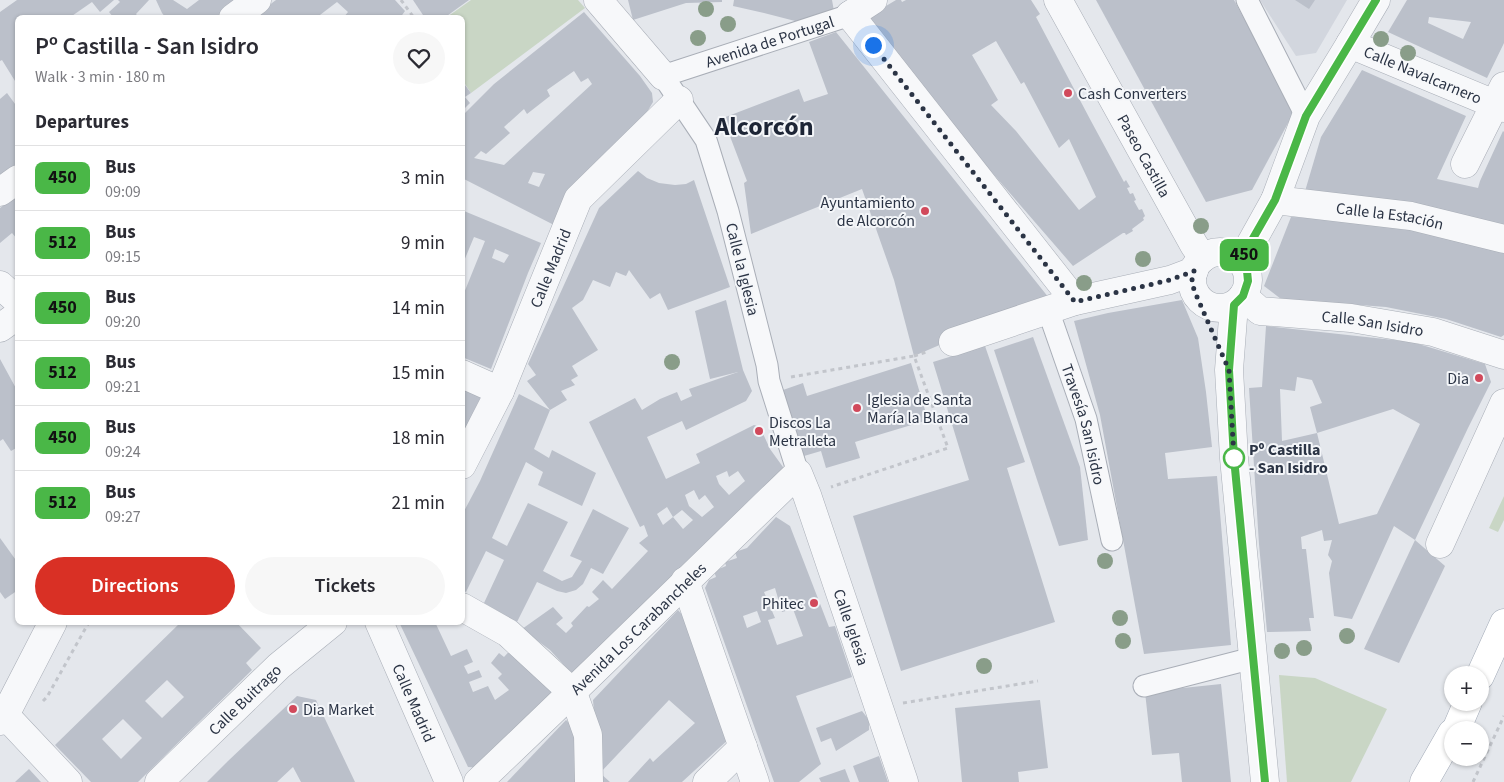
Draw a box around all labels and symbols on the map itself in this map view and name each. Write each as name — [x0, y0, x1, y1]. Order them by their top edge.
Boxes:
street label: Avenida de Portugal — [703, 11, 837, 73]
your location — [861, 33, 886, 58]
street label: Calle Navalcarnero — [1360, 41, 1485, 110]
place label: Cash Converters — [1078, 83, 1187, 105]
marker: Cash Converters — [1062, 87, 1074, 99]
district label: Alcorcón — [713, 108, 814, 145]
street label: Paseo Castilla — [1112, 110, 1176, 202]
place label: Ayuntamiento de Alcorcón — [821, 192, 915, 232]
street label: Calle la Estación — [1335, 197, 1446, 236]
marker: Ayuntamiento de Alcorcón — [919, 205, 931, 217]
street label: Calle la Iglesia — [720, 221, 764, 318]
street label: Calle Madrid — [525, 225, 577, 311]
line badge: 450 — [1215, 239, 1273, 271]
street label: Calle San Isidro — [1321, 306, 1425, 342]
street label: Travesía San Isidro — [1056, 361, 1110, 487]
place label: Dia — [1447, 368, 1469, 390]
marker: Dia — [1473, 372, 1485, 384]
place label: Iglesia de Santa María la Blanca — [867, 389, 972, 429]
marker: Iglesia de Santa María la Blanca — [851, 402, 863, 414]
place label: Discos La Metralleta — [769, 412, 836, 452]
marker: Discos La Metralleta — [753, 425, 765, 437]
place label: Pº Castilla - San Isidro — [1249, 439, 1328, 479]
marker: Pº Castilla - San Isidro — [1223, 447, 1245, 469]
street label: Avenida Los Carabancheles — [566, 558, 712, 700]
street label: Calle Iglesia — [828, 586, 874, 669]
place label: Phitec — [762, 593, 804, 615]
marker: Phitec — [808, 597, 820, 609]
street label: Calle Buitrago — [204, 659, 287, 741]
street label: Calle Madrid — [387, 660, 440, 746]
place label: Dia Market — [303, 699, 375, 721]
marker: Dia Market — [287, 703, 299, 715]

